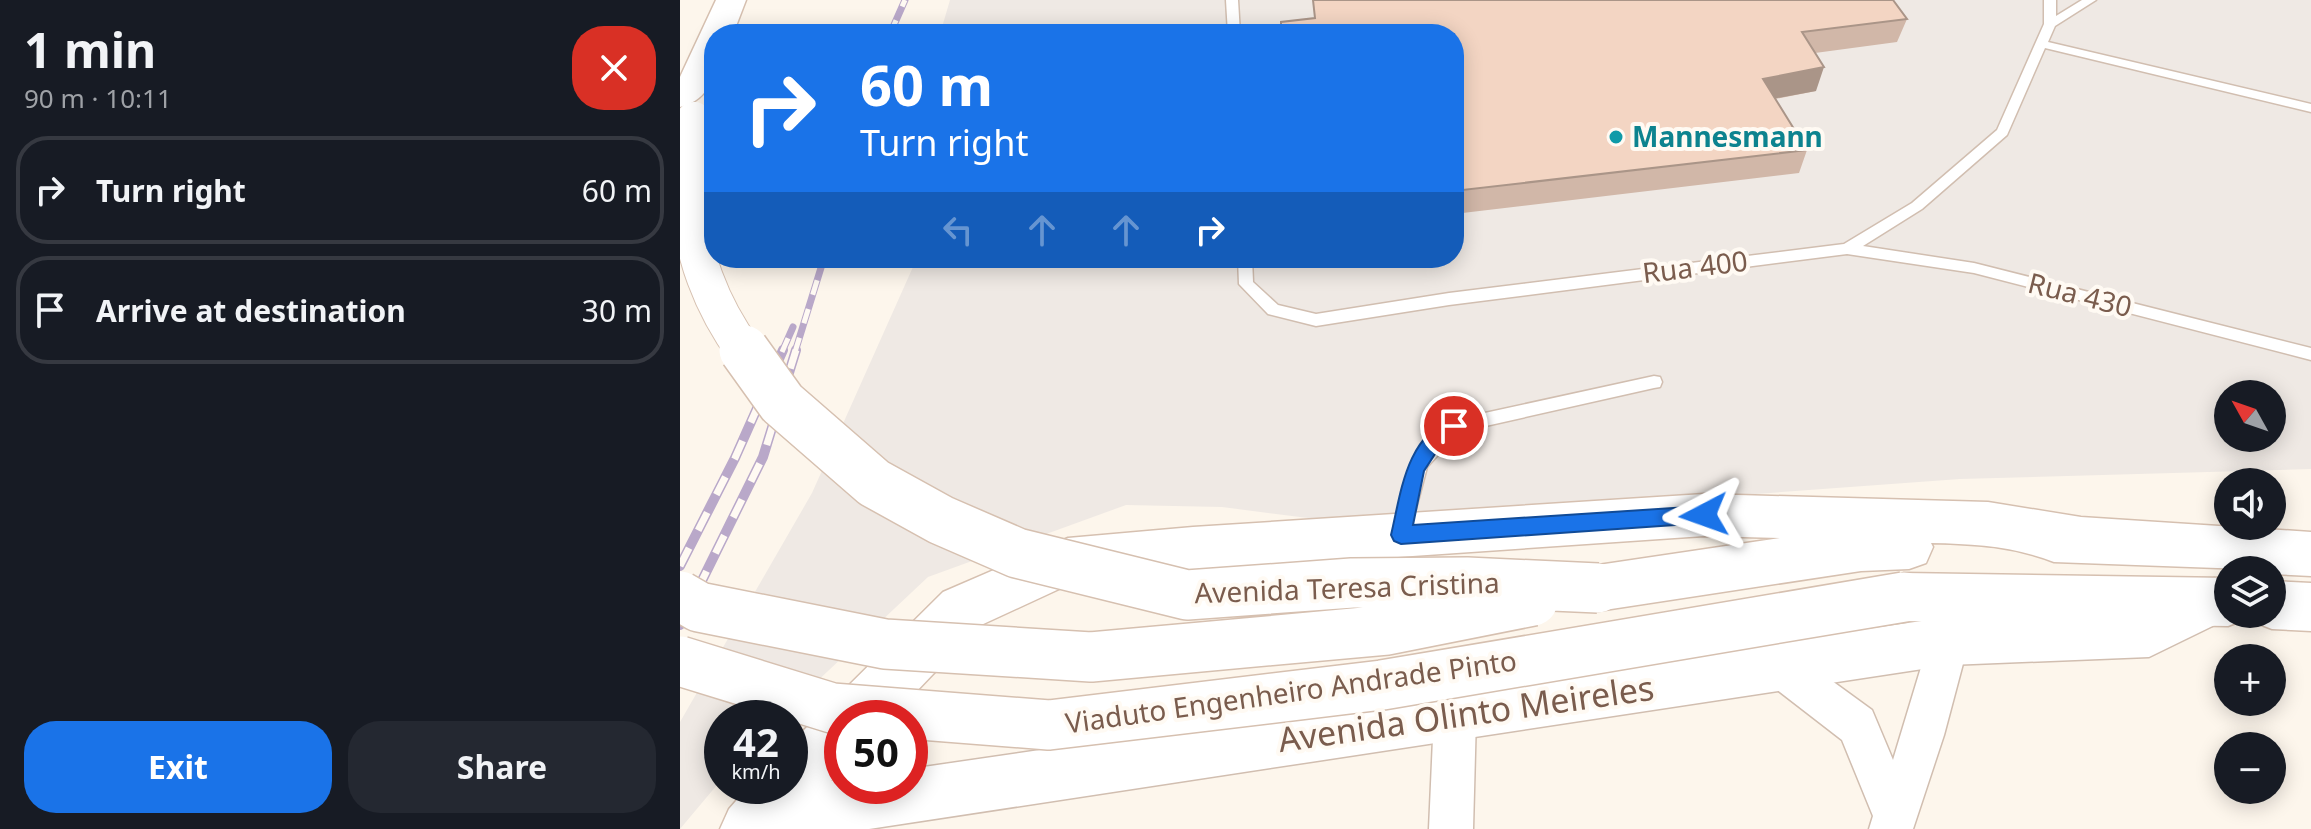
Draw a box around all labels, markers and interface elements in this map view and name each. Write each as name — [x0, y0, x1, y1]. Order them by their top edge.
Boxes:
text: 1 min — [24, 17, 156, 82]
button: close — [572, 26, 656, 110]
text: 60 m — [860, 46, 993, 122]
icon: right — [728, 56, 832, 160]
text: 90 m · 10:11 — [24, 80, 172, 116]
place label: Mannesmann — [1632, 117, 1823, 155]
text: Turn right — [860, 118, 1028, 167]
marker: Mannesmann — [1607, 128, 1625, 146]
icon: right — [28, 168, 72, 212]
text: Turn right — [96, 170, 246, 211]
text: 60 m — [582, 170, 652, 211]
icon: left — [936, 208, 980, 252]
icon: ahead — [1020, 208, 1064, 252]
icon: ahead — [1104, 208, 1148, 252]
icon: right — [1188, 208, 1232, 252]
street label: Rua 400 — [1640, 241, 1750, 291]
street label: Rua 430 — [2024, 263, 2136, 325]
icon: arrive — [28, 288, 72, 332]
text: Arrive at destination — [96, 290, 406, 331]
text: 30 m — [582, 290, 652, 331]
north arrow — [2214, 380, 2286, 452]
map controls — [2214, 380, 2286, 804]
pin — [1420, 392, 1488, 460]
icon: arrive — [1432, 404, 1476, 448]
button: sound — [2214, 468, 2286, 540]
position arrow — [1662, 473, 1746, 557]
button: layers — [2214, 556, 2286, 628]
street label: Avenida Teresa Cristina — [1194, 563, 1500, 611]
street label: Viaduto Engenheiro Andrade Pinto — [1063, 641, 1519, 742]
button: + — [2214, 644, 2286, 716]
street label: Avenida Olinto Meireles — [1275, 664, 1657, 762]
speed limit sign: 50 — [824, 700, 928, 804]
text: 42 — [733, 714, 779, 769]
button: Exit — [24, 721, 332, 813]
button: Share — [348, 721, 656, 813]
button: − — [2214, 732, 2286, 804]
text: km/h — [731, 758, 781, 785]

